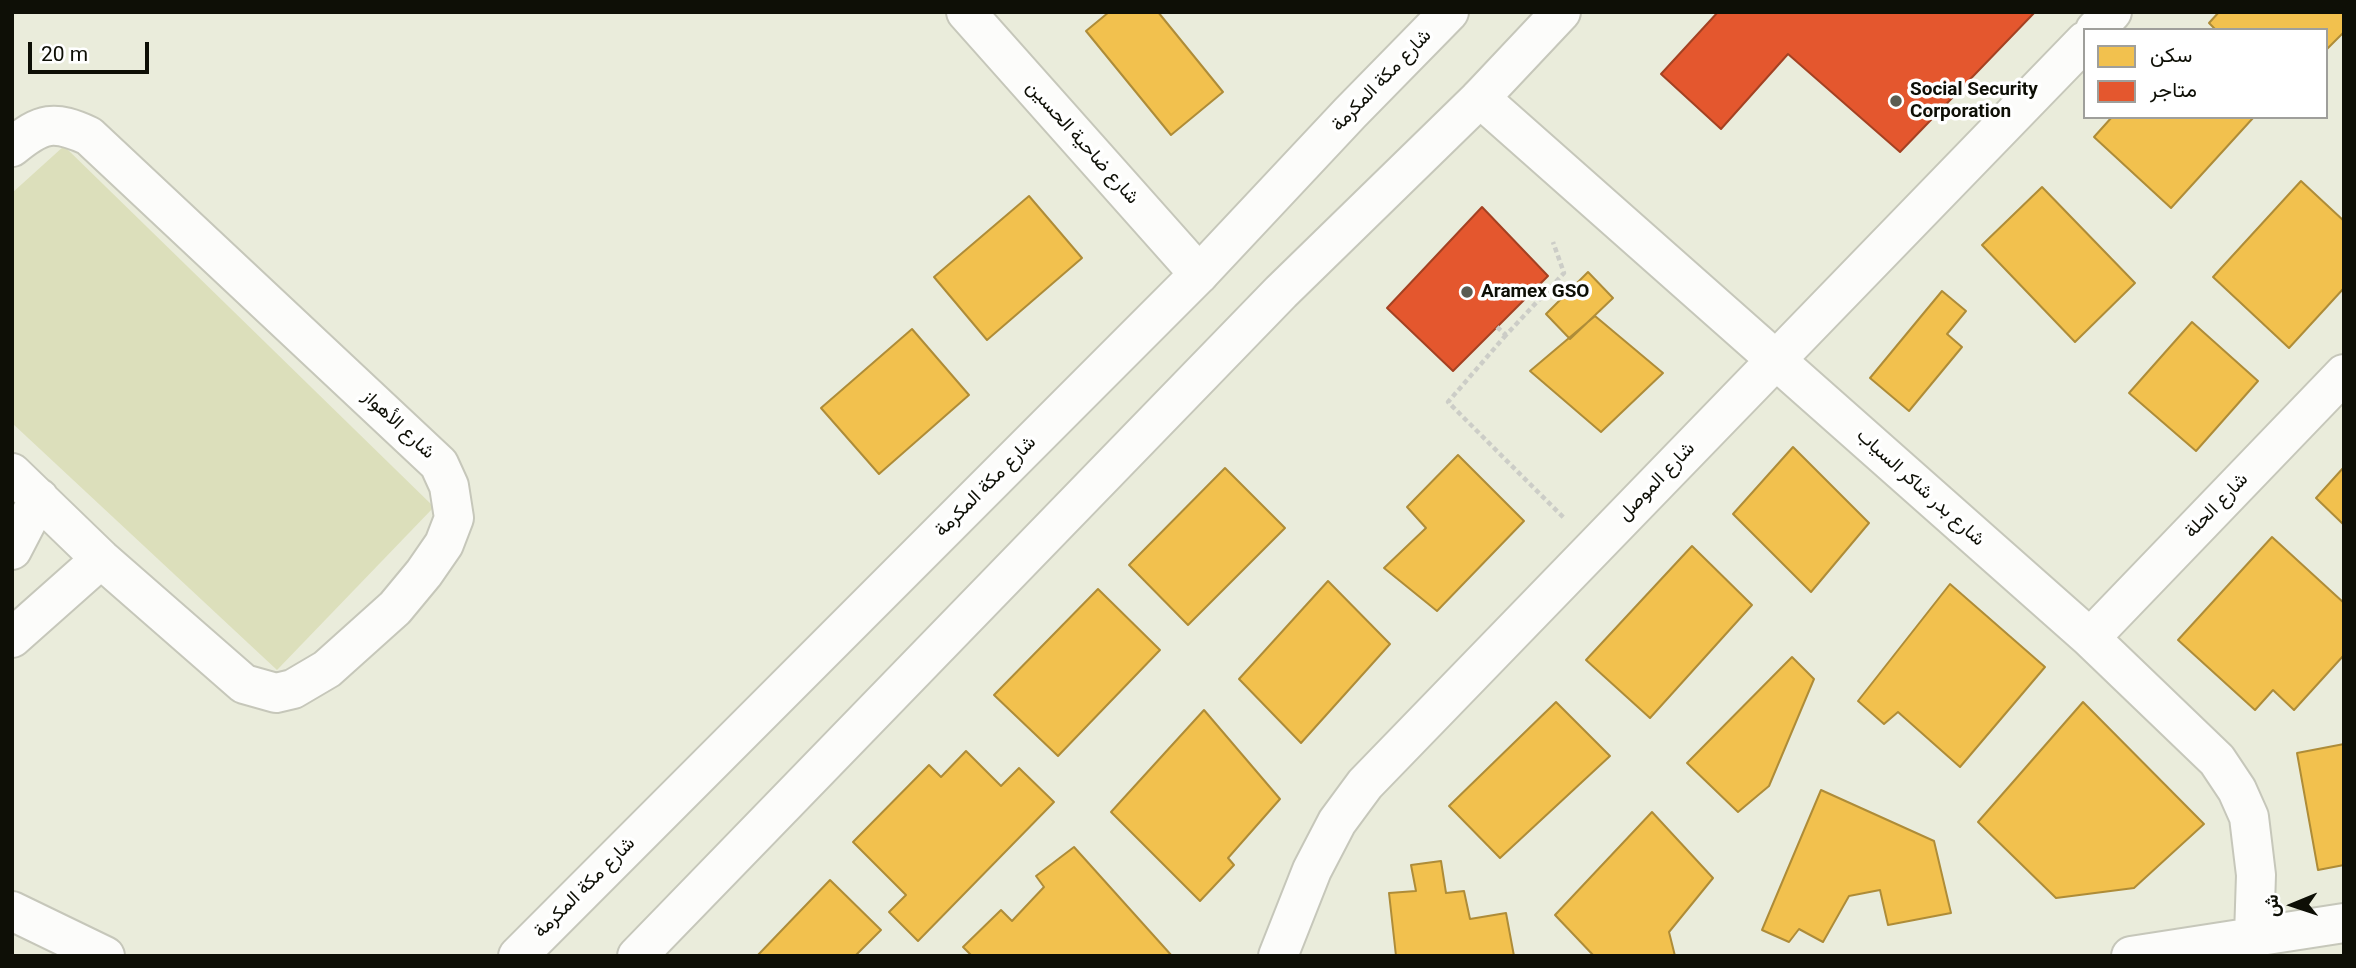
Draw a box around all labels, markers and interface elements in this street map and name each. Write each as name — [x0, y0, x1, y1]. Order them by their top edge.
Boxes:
street label: شارع مكة المكرمة — [1327, 25, 1437, 137]
scale bar — [32, 28, 152, 72]
legend — [2083, 28, 2328, 119]
text: 20 m — [41, 42, 88, 66]
text: سكن — [2150, 43, 2192, 67]
street label: شارع ضاحية الحسين — [1021, 77, 1143, 209]
text: متاجر — [2150, 78, 2197, 102]
place label: Social Security Corporation — [1910, 79, 2038, 123]
marker: Social Security Corporation — [1888, 93, 1904, 109]
place label: Aramex GSO — [1481, 281, 1589, 303]
marker: Aramex GSO — [1459, 284, 1475, 300]
street label: شارع الأهواز — [357, 386, 439, 464]
street label: شارع بدر شاكر السياب — [1851, 424, 1989, 552]
street label: شارع مكة المكرمة — [931, 432, 1041, 542]
street label: شارع الموصل — [1614, 438, 1700, 526]
street label: شارع الحلة — [2180, 469, 2254, 543]
street label: شارع مكة المكرمة — [530, 833, 640, 943]
north arrow — [2258, 870, 2328, 940]
text: ش — [2260, 894, 2283, 918]

